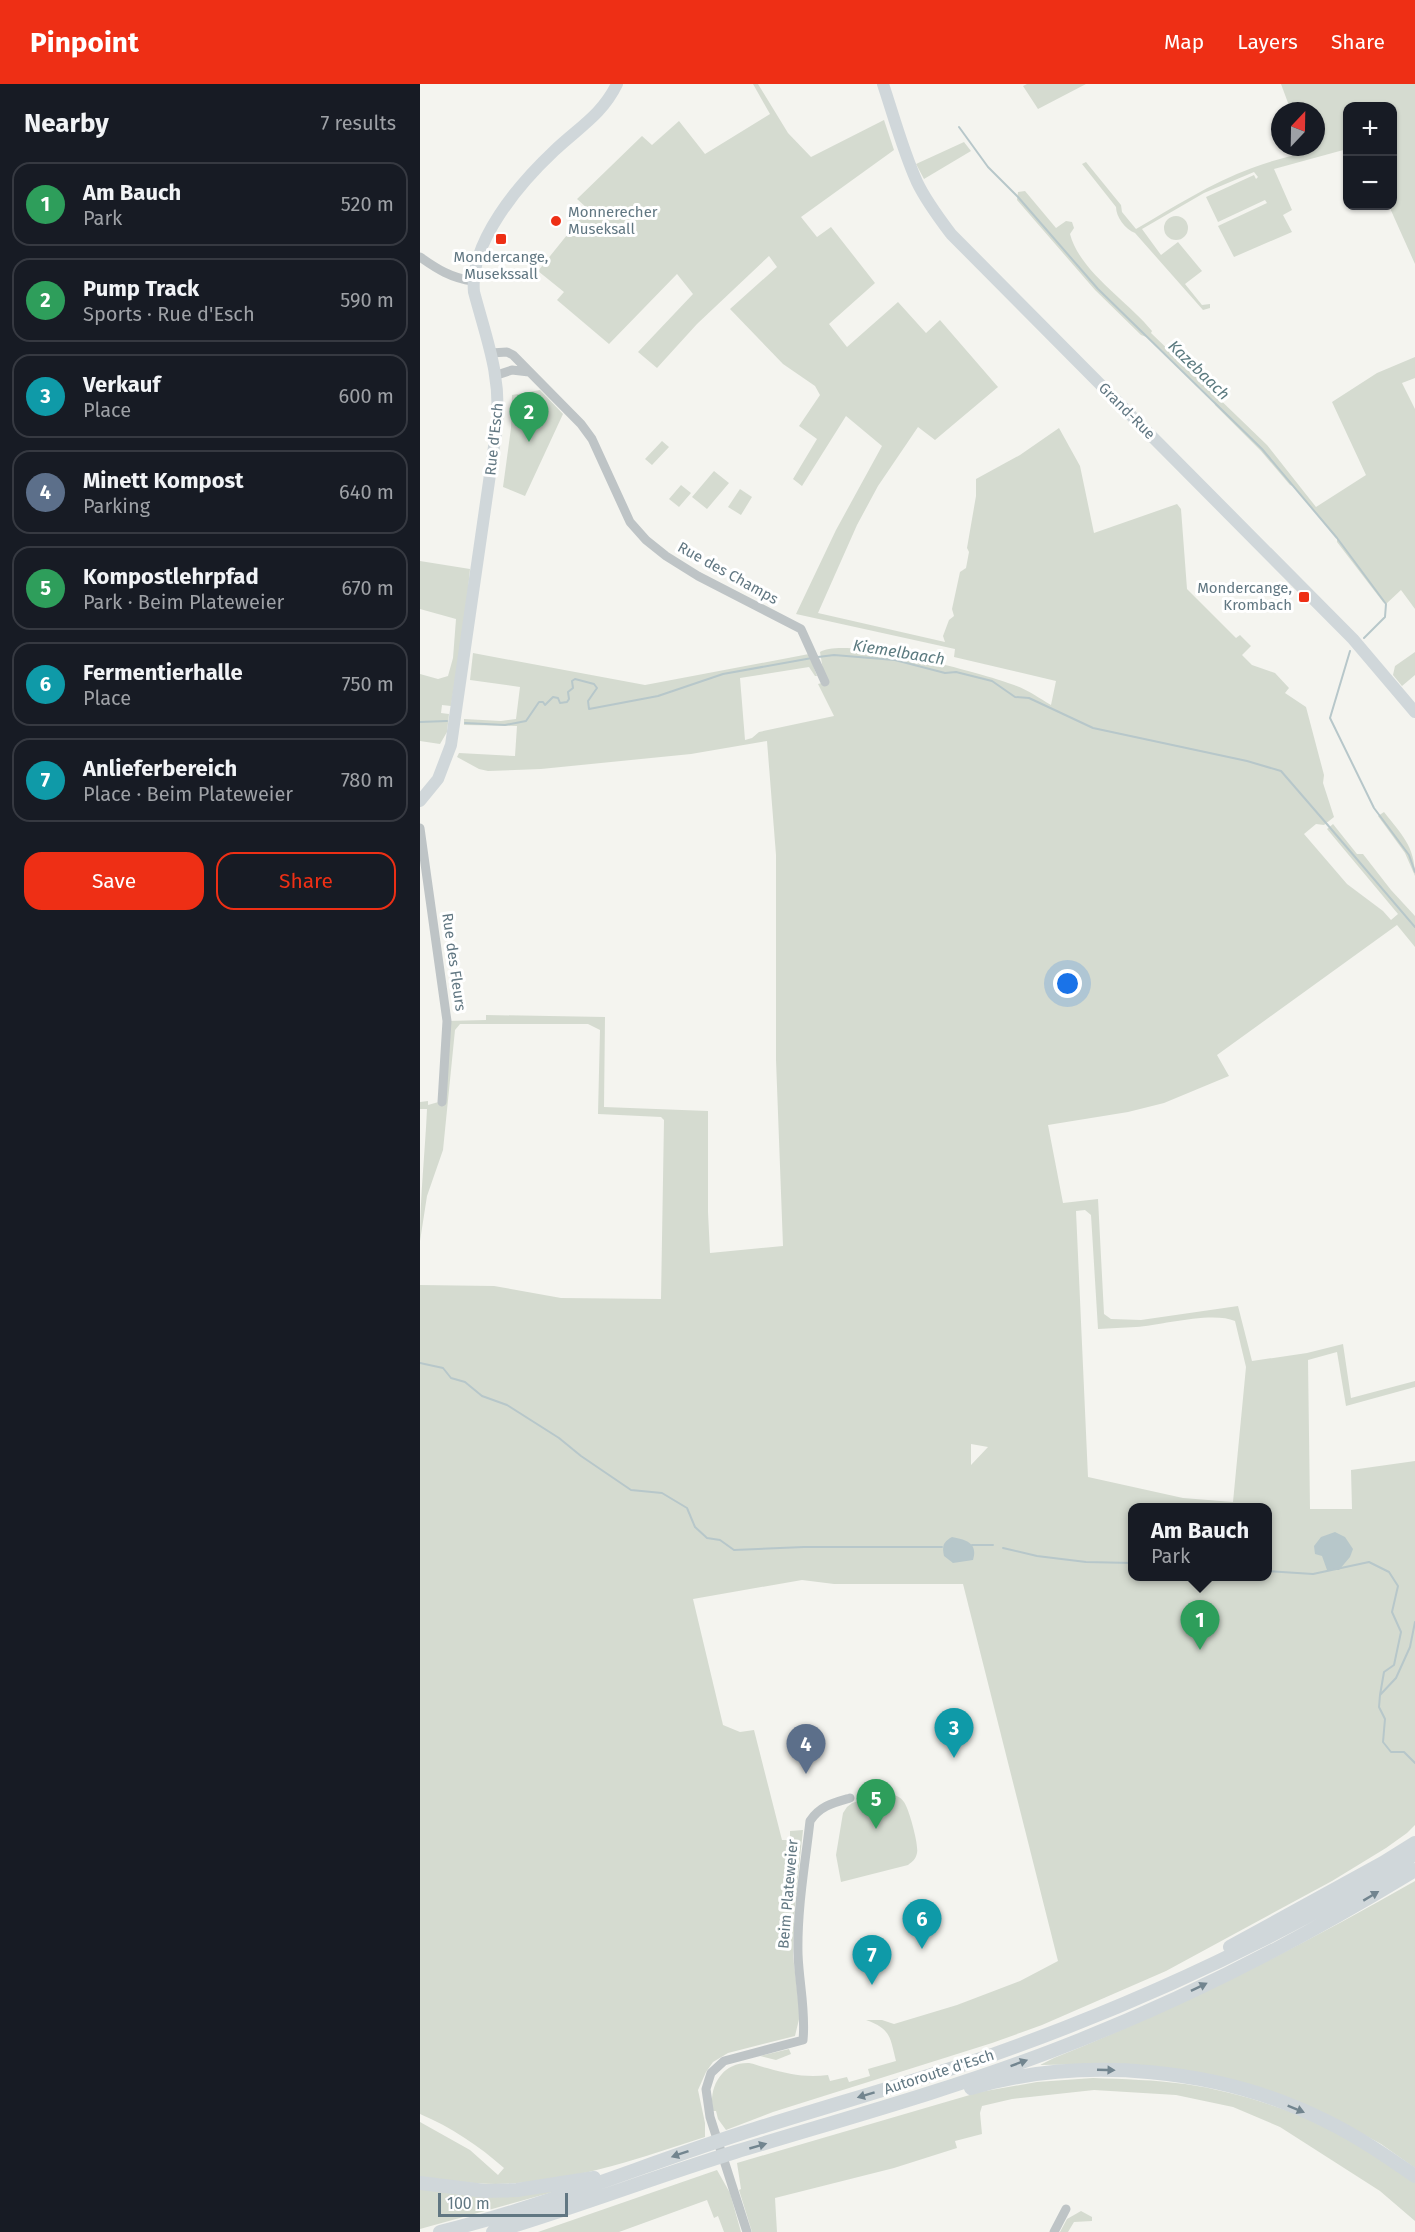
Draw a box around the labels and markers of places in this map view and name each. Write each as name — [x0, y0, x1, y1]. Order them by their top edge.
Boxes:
place label: Monnerecher Museksall — [568, 203, 658, 238]
marker: Monnerecher Museksall — [549, 214, 563, 228]
marker: Mondercange, Musekssall — [494, 232, 508, 246]
place label: Mondercange, Musekssall — [454, 248, 548, 283]
pin: 2 — [510, 392, 548, 442]
place label: Mondercange, Krombach — [1197, 579, 1292, 614]
marker: Mondercange, Krombach — [1297, 590, 1311, 604]
pin: 1 — [1180, 1600, 1220, 1650]
pin: 3 — [934, 1708, 974, 1758]
pin: 4 — [786, 1724, 826, 1774]
pin: 5 — [856, 1780, 896, 1829]
pin: 6 — [902, 1900, 942, 1949]
pin: 7 — [852, 1936, 892, 1985]

